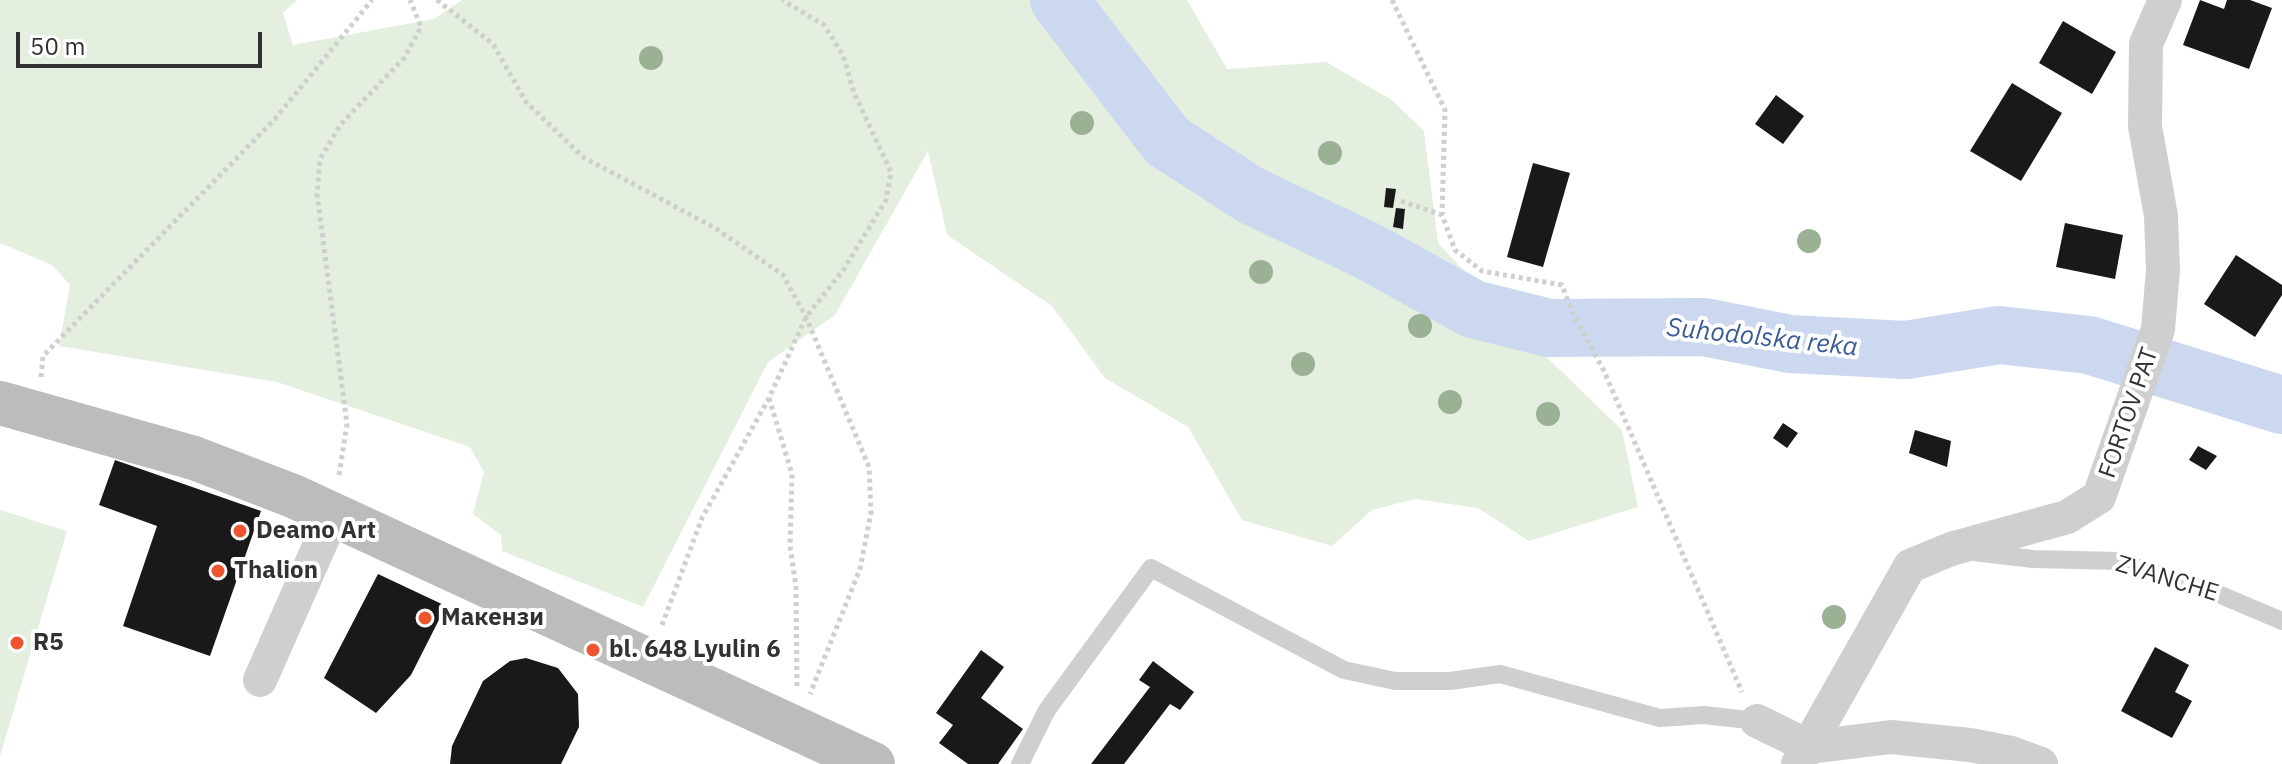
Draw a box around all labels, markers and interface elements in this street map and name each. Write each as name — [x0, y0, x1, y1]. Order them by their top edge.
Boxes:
scale bar — [20, 16, 266, 66]
text: 50 m — [30, 30, 85, 62]
water label: Suhodolska reka — [1665, 312, 1859, 364]
street label: FORTOV PAT — [2093, 344, 2165, 482]
place label: Deamo Art — [256, 517, 376, 545]
marker: Deamo Art — [231, 522, 249, 540]
street label: ZVANCHE — [2112, 550, 2222, 608]
place label: Thalion — [234, 557, 318, 585]
marker: Thalion — [209, 562, 227, 580]
place label: Макензи — [441, 604, 544, 632]
marker: Макензи — [416, 609, 434, 627]
place label: R5 — [33, 629, 64, 657]
marker: R5 — [8, 634, 26, 652]
place label: bl. 648 Lyulin 6 — [609, 636, 781, 664]
marker: bl. 648 Lyulin 6 — [584, 641, 602, 659]

